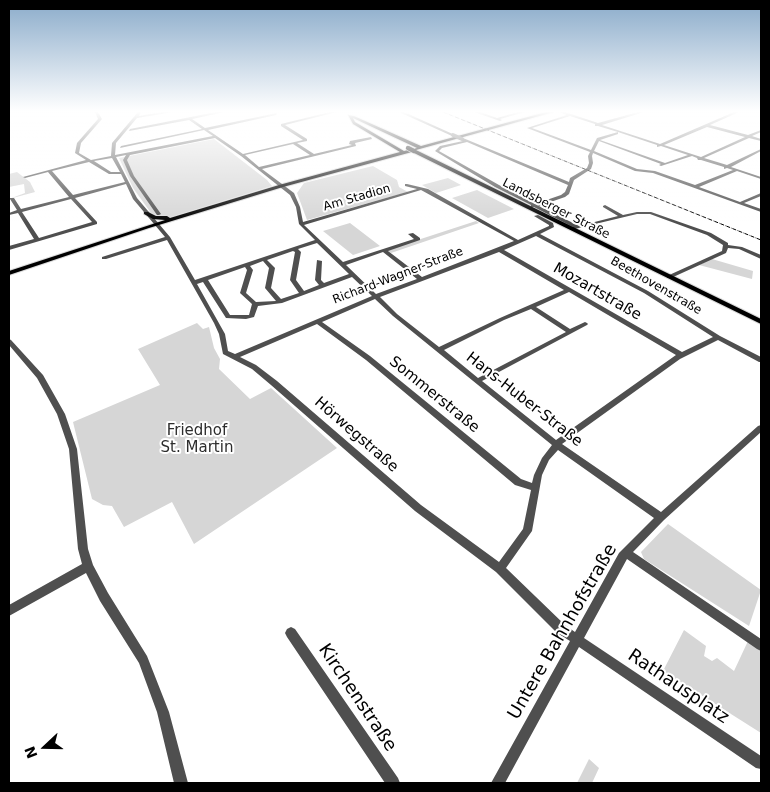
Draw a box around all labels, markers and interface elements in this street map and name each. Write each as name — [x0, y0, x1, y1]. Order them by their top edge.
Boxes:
street label: Landsberger Straße — [500, 176, 612, 242]
street label: Am Stadion — [322, 182, 392, 214]
street label: Richard-Wagner-Straße — [331, 244, 465, 308]
street label: Beethovenstraße — [608, 254, 704, 318]
street label: Mozartstraße — [550, 259, 644, 325]
street label: Hans-Huber-Straße — [462, 349, 586, 451]
street label: Sommerstraße — [385, 353, 483, 437]
street label: Hörwegstraße — [310, 394, 402, 476]
park label: Friedhof St. Martin — [161, 422, 233, 457]
street label: Untere Bahnhofstraße — [504, 541, 622, 723]
street label: Kirchenstraße — [313, 640, 401, 756]
street label: Rathausplatz — [623, 645, 733, 729]
north arrow — [20, 722, 70, 772]
text: N — [21, 744, 41, 761]

